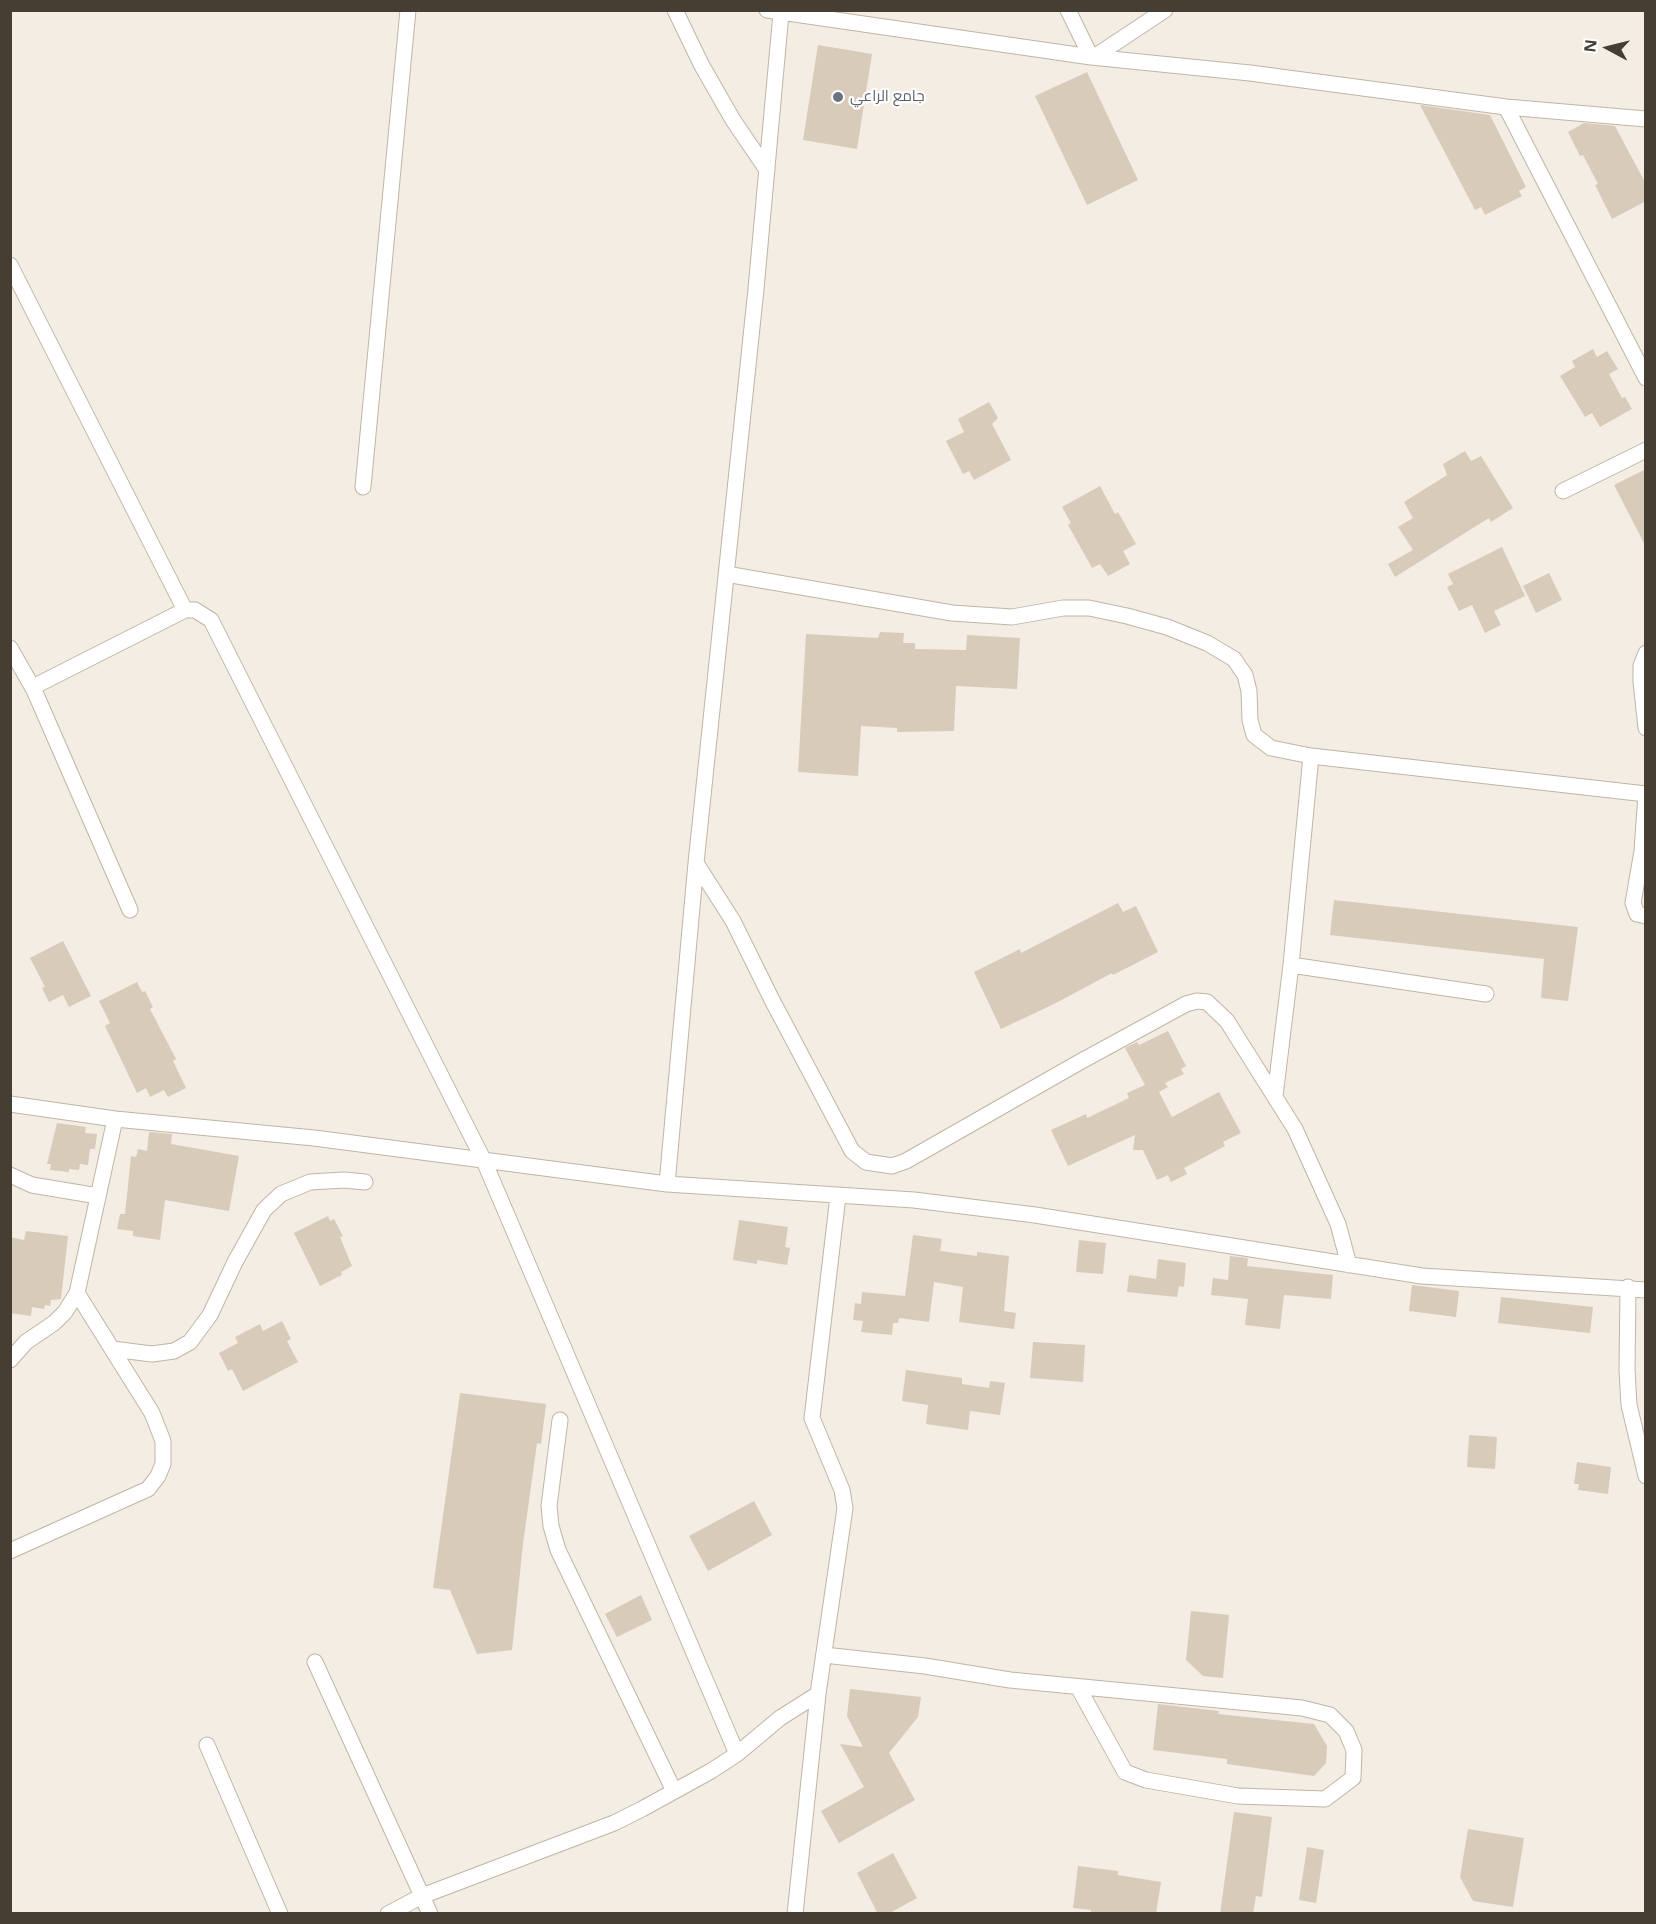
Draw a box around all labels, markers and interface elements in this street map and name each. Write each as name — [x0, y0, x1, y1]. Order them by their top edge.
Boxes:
north arrow — [1578, 18, 1638, 78]
text: N — [1578, 38, 1602, 54]
place label: جامع الراعي — [850, 88, 925, 106]
marker: جامع الراعي — [831, 90, 845, 104]

